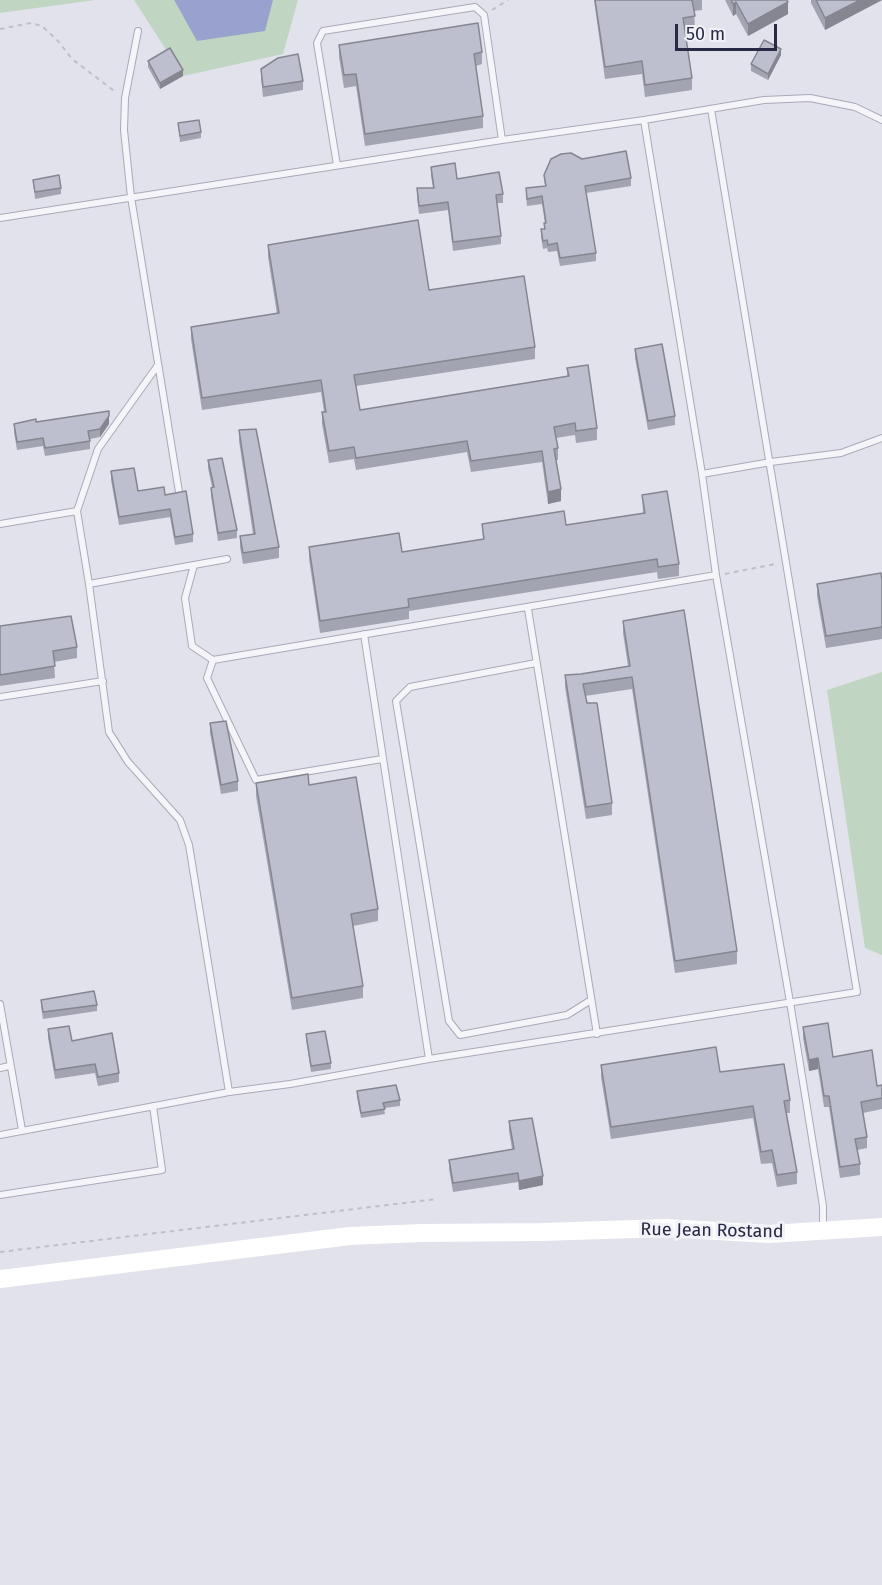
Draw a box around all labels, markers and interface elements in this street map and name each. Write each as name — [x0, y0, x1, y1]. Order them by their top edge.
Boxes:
scale bar — [678, 12, 780, 50]
text: 50 m — [686, 23, 725, 45]
street label: Rue Jean Rostand — [640, 1219, 784, 1243]

